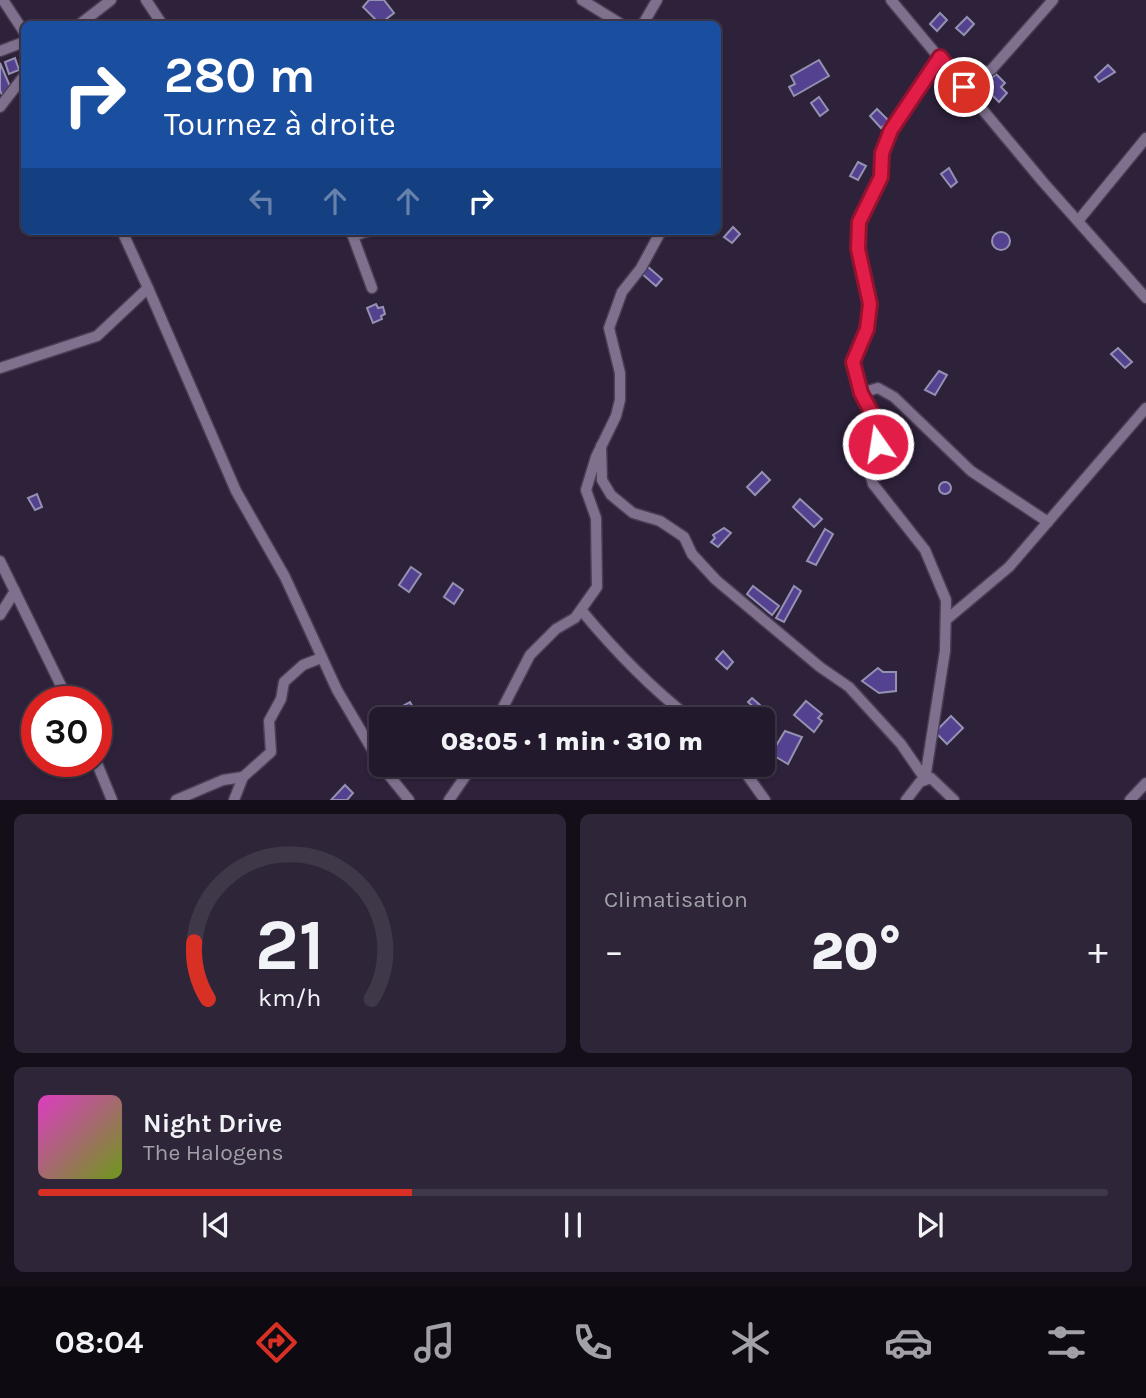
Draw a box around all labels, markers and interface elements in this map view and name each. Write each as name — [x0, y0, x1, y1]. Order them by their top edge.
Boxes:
text: 280 m — [164, 47, 315, 104]
icon: right — [49, 49, 140, 140]
pin — [934, 57, 994, 117]
icon: arrive — [945, 68, 983, 106]
text: Tournez à droite — [164, 106, 396, 143]
icon: left — [243, 182, 281, 220]
icon: ahead — [316, 182, 354, 220]
icon: ahead — [389, 182, 427, 220]
icon: right — [462, 182, 500, 220]
position arrow — [841, 407, 915, 481]
speed limit sign: 30 — [21, 686, 112, 777]
text: 08:05 · 1 min · 310 m — [441, 726, 703, 757]
text: Climatisation — [604, 886, 748, 913]
text: 21 — [255, 903, 325, 988]
text: 20° — [811, 921, 901, 982]
text: − — [604, 929, 624, 974]
text: + — [1088, 929, 1108, 974]
text: km/h — [258, 983, 322, 1012]
text: Night Drive — [143, 1108, 282, 1139]
text: The Halogens — [143, 1139, 283, 1166]
icon: previous — [197, 1206, 235, 1244]
icon: pause — [554, 1206, 592, 1244]
icon: next — [911, 1206, 949, 1244]
icon: directions — [252, 1318, 301, 1367]
icon: music — [410, 1318, 459, 1367]
icon: phone — [568, 1318, 617, 1367]
icon: climate — [726, 1318, 775, 1367]
icon: car — [884, 1318, 933, 1367]
icon: filters — [1042, 1318, 1091, 1367]
text: 08:04 — [55, 1324, 143, 1361]

